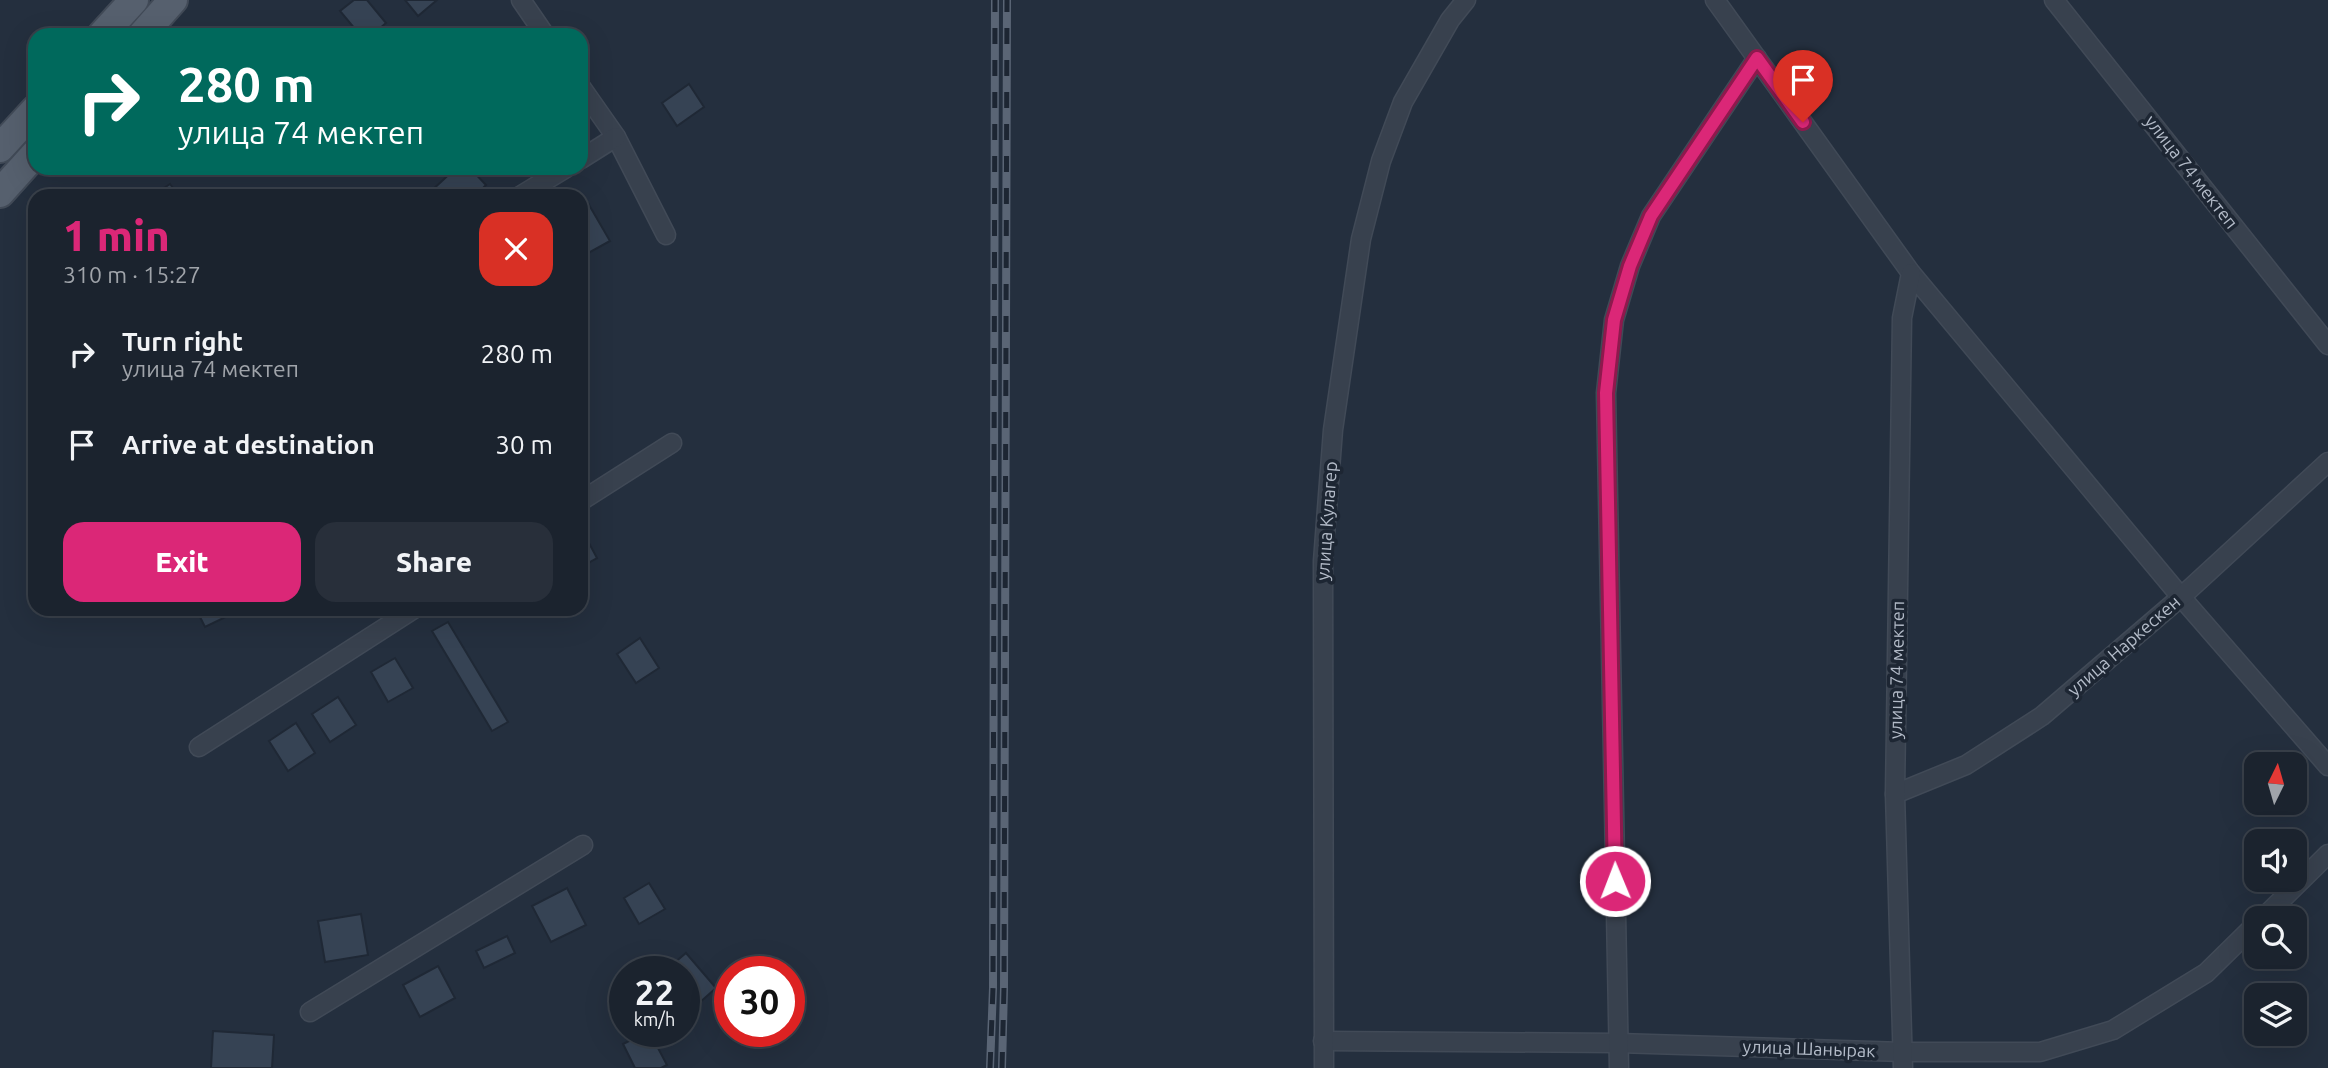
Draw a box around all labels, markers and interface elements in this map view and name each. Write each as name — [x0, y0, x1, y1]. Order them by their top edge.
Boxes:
pin — [1773, 50, 1833, 122]
icon: right — [63, 56, 154, 147]
text: 280 m — [178, 56, 315, 111]
icon: arrive — [1784, 61, 1822, 99]
street label: улица 74 мектеп — [2141, 111, 2242, 232]
text: улица 74 мектеп — [178, 114, 424, 150]
text: 1 min — [63, 212, 170, 259]
button: close — [479, 212, 553, 286]
text: 310 m · 15:27 — [63, 262, 201, 287]
text: Turn right — [122, 327, 243, 356]
icon: right — [63, 335, 101, 373]
text: 280 m — [481, 339, 553, 368]
text: улица 74 мектеп — [122, 356, 299, 381]
icon: arrive — [63, 426, 101, 464]
text: Arrive at destination — [122, 430, 375, 459]
text: 30 m — [495, 430, 553, 459]
street label: улица Кулагер — [1312, 461, 1340, 581]
button: Exit — [63, 522, 301, 602]
button: Share — [315, 522, 553, 602]
street label: улица Наркескен — [2063, 591, 2184, 700]
street label: улица 74 мектеп — [1885, 601, 1907, 739]
north arrow — [2244, 752, 2306, 816]
map controls — [2244, 752, 2307, 1046]
button: sound — [2244, 829, 2307, 892]
position arrow — [1578, 844, 1652, 918]
button: search — [2244, 906, 2307, 969]
speed limit sign: 30 — [714, 956, 805, 1047]
text: 22 — [635, 972, 674, 1012]
button: layers — [2244, 983, 2307, 1046]
text: km/h — [634, 1009, 675, 1029]
street label: улица Шанырак — [1742, 1036, 1876, 1060]

